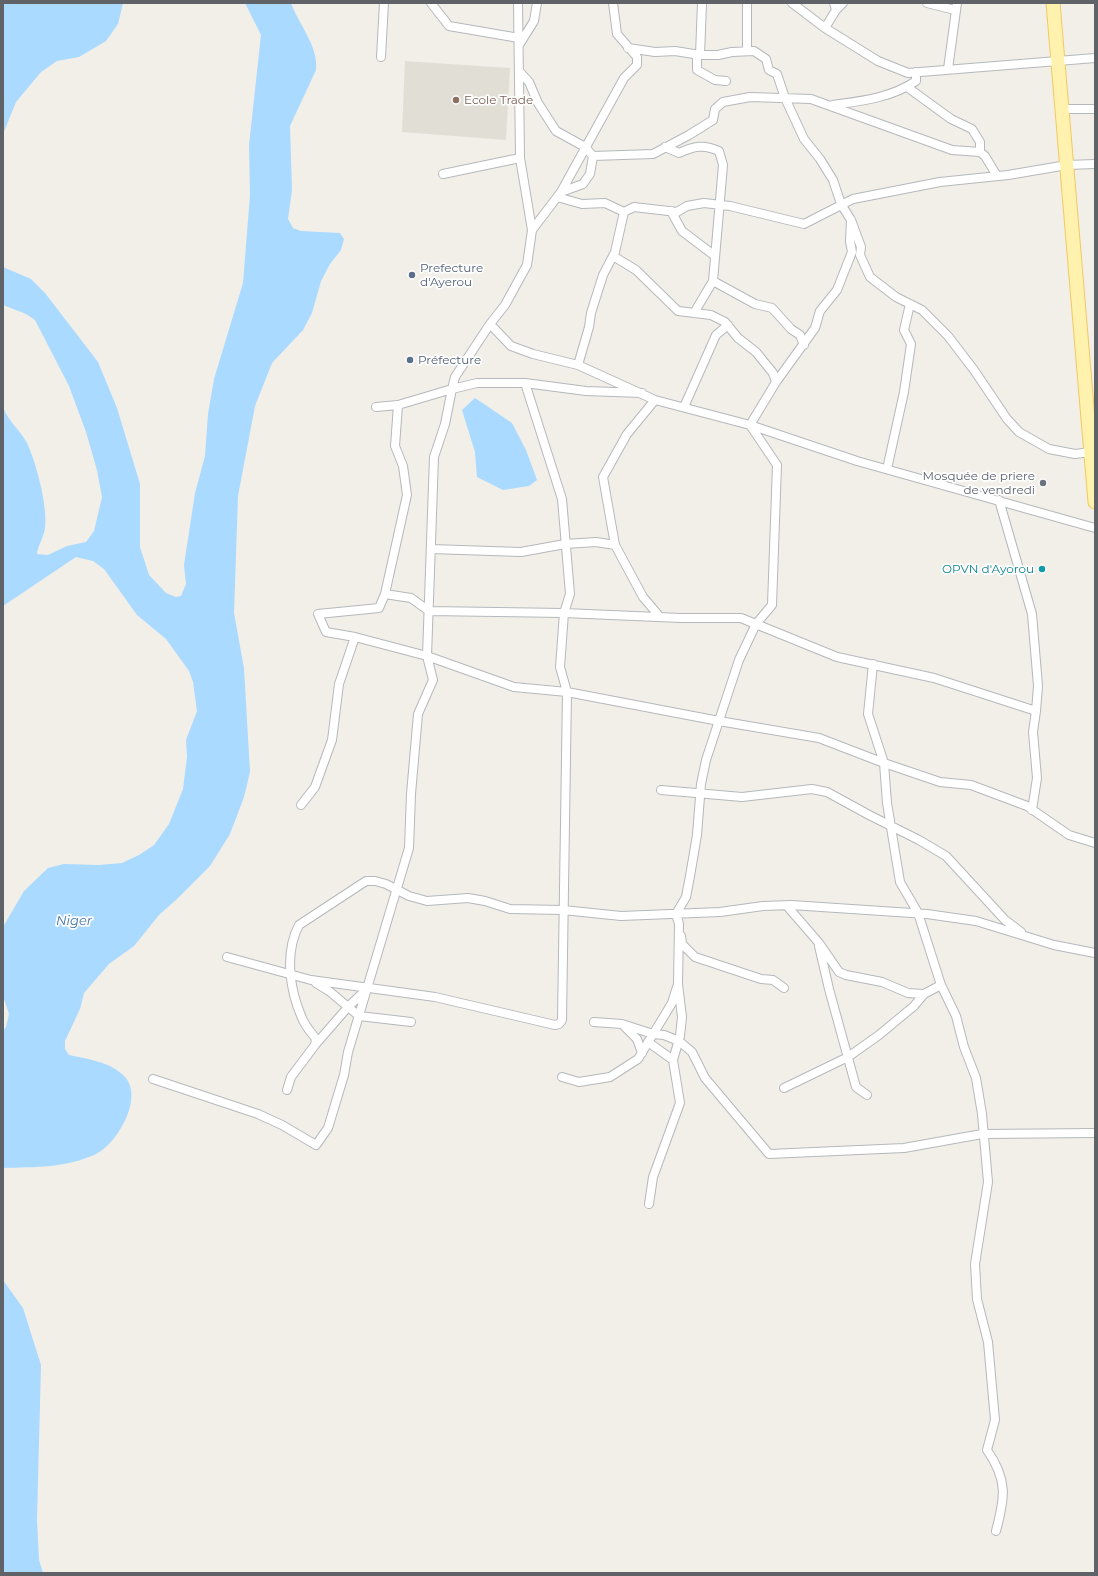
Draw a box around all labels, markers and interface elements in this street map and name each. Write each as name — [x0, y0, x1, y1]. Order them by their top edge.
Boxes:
place label: Ecole Trade — [464, 93, 533, 107]
marker: Ecole Trade — [451, 95, 461, 105]
place label: Prefecture d'Ayerou — [420, 261, 483, 289]
marker: Prefecture d'Ayerou — [407, 270, 417, 280]
place label: Préfecture — [418, 353, 481, 367]
marker: Préfecture — [405, 355, 415, 365]
place label: Mosquée de priere de vendredi — [923, 469, 1035, 497]
marker: Mosquée de priere de vendredi — [1038, 478, 1048, 488]
place label: OPVN d'Ayorou — [942, 562, 1034, 576]
marker: OPVN d'Ayorou — [1037, 564, 1047, 574]
water label: Niger — [56, 913, 92, 929]

